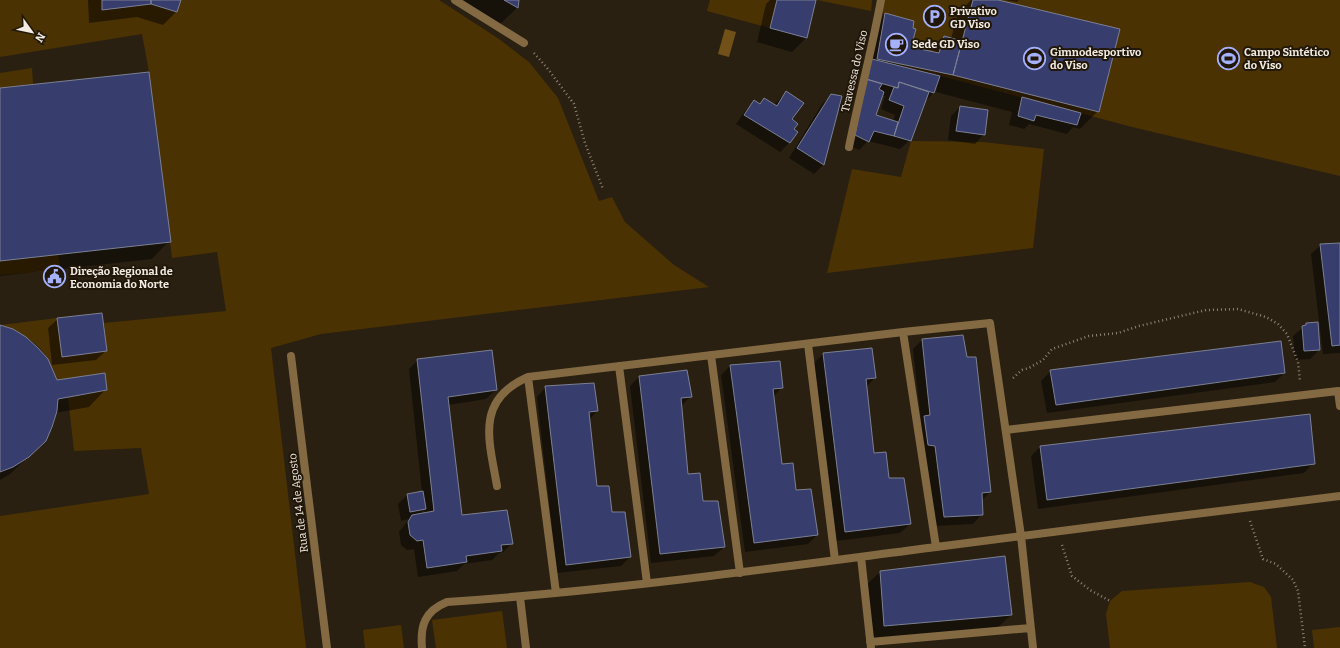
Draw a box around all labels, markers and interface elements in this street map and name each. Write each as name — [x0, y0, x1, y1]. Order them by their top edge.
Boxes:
parking icon: Privativo GD Viso — [921, 4, 947, 30]
place label: Privativo GD Viso — [950, 5, 997, 31]
north arrow — [12, 12, 52, 52]
street label: Travessa do Viso — [839, 29, 870, 113]
text: N — [32, 30, 48, 45]
cafe icon: Sede GD Viso — [883, 31, 909, 57]
place label: Sede GD Viso — [912, 38, 980, 51]
sports icon: Gimnodesportivo do Viso — [1022, 45, 1048, 71]
sports icon: Campo Sintético do Viso — [1216, 45, 1242, 71]
place label: Gimnodesportivo do Viso — [1050, 46, 1141, 72]
place label: Campo Sintético do Viso — [1244, 46, 1329, 72]
public building icon: Direção Regional de Economia do Norte — [42, 264, 68, 290]
place label: Direção Regional de Economia do Norte — [70, 265, 173, 291]
street label: Rua de 14 de Agosto — [286, 453, 311, 553]

